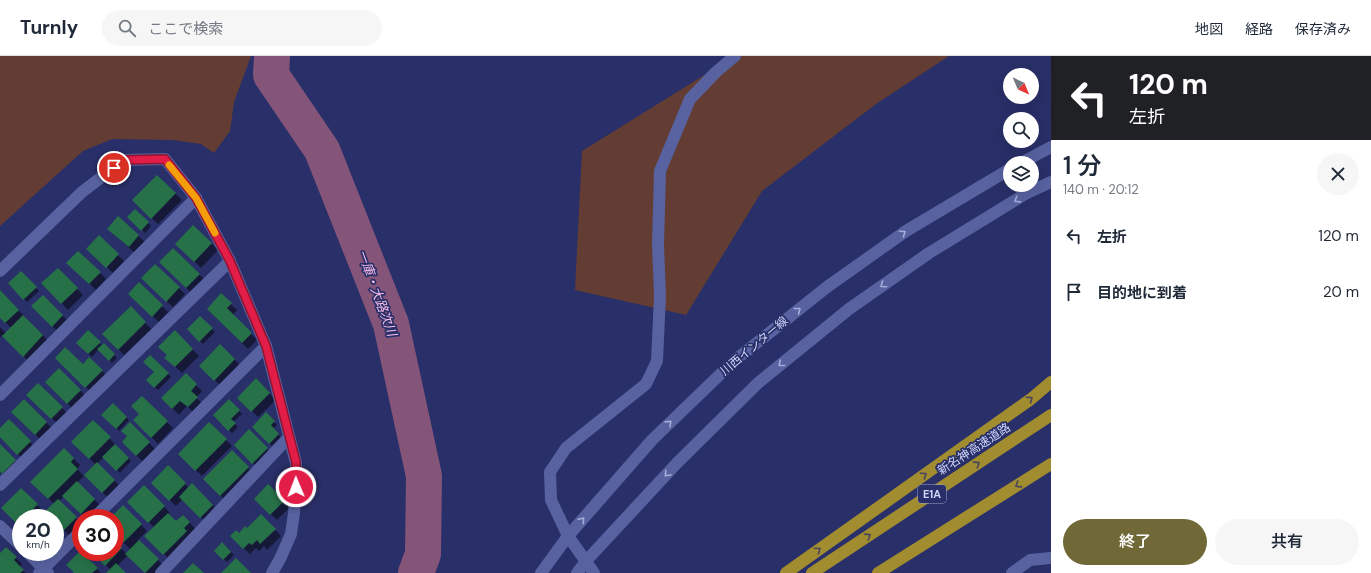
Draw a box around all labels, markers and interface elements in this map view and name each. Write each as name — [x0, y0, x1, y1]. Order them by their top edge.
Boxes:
search box — [102, 10, 382, 46]
text: Turnly — [20, 15, 78, 40]
icon: search — [116, 17, 138, 39]
text: ここで検索 — [148, 19, 223, 39]
text: 地図 — [1195, 20, 1223, 38]
text: 経路 — [1245, 20, 1273, 38]
text: 保存済み — [1295, 20, 1351, 38]
text: 120 m — [1129, 66, 1208, 103]
north arrow — [1003, 68, 1039, 104]
map controls — [1003, 68, 1039, 192]
icon: left — [1063, 72, 1115, 124]
text: 左折 — [1129, 105, 1165, 129]
button: search — [1003, 112, 1039, 148]
text: 1 分 — [1063, 150, 1101, 181]
pin — [97, 151, 131, 185]
button: close — [1317, 153, 1359, 195]
button: layers — [1003, 156, 1039, 192]
icon: arrive — [103, 157, 125, 179]
text: 140 m · 20:12 — [1063, 181, 1139, 198]
one-way arrow — [1014, 195, 1021, 202]
icon: left — [1063, 225, 1085, 247]
text: 120 m — [1318, 226, 1359, 246]
text: 左折 — [1097, 227, 1127, 247]
one-way arrow — [898, 231, 905, 238]
water label: 一庫・大路次川 — [353, 247, 401, 341]
one-way arrow — [881, 280, 888, 287]
icon: arrive — [1063, 281, 1085, 303]
text: 20 m — [1323, 282, 1359, 302]
text: 目的地に到着 — [1097, 283, 1187, 303]
one-way arrow — [793, 308, 800, 315]
street label: 川西インター線 — [717, 313, 791, 379]
one-way arrow — [778, 360, 785, 367]
one-way arrow — [1025, 397, 1032, 404]
street label: 新名神高速道路 — [934, 419, 1014, 479]
one-way arrow — [664, 421, 672, 428]
one-way arrow — [972, 462, 979, 469]
position arrow — [275, 466, 317, 508]
one-way arrow — [664, 469, 672, 477]
one-way arrow — [920, 472, 927, 480]
one-way arrow — [1015, 480, 1022, 488]
road number: E1A — [918, 485, 946, 503]
speed limit sign: 30 — [72, 509, 124, 561]
text: 20 — [25, 517, 51, 543]
one-way arrow — [577, 517, 584, 525]
button: 終了 — [1063, 519, 1207, 565]
button: 共有 — [1215, 519, 1359, 565]
one-way arrow — [864, 533, 871, 541]
text: km/h — [26, 538, 50, 551]
one-way arrow — [814, 547, 821, 555]

